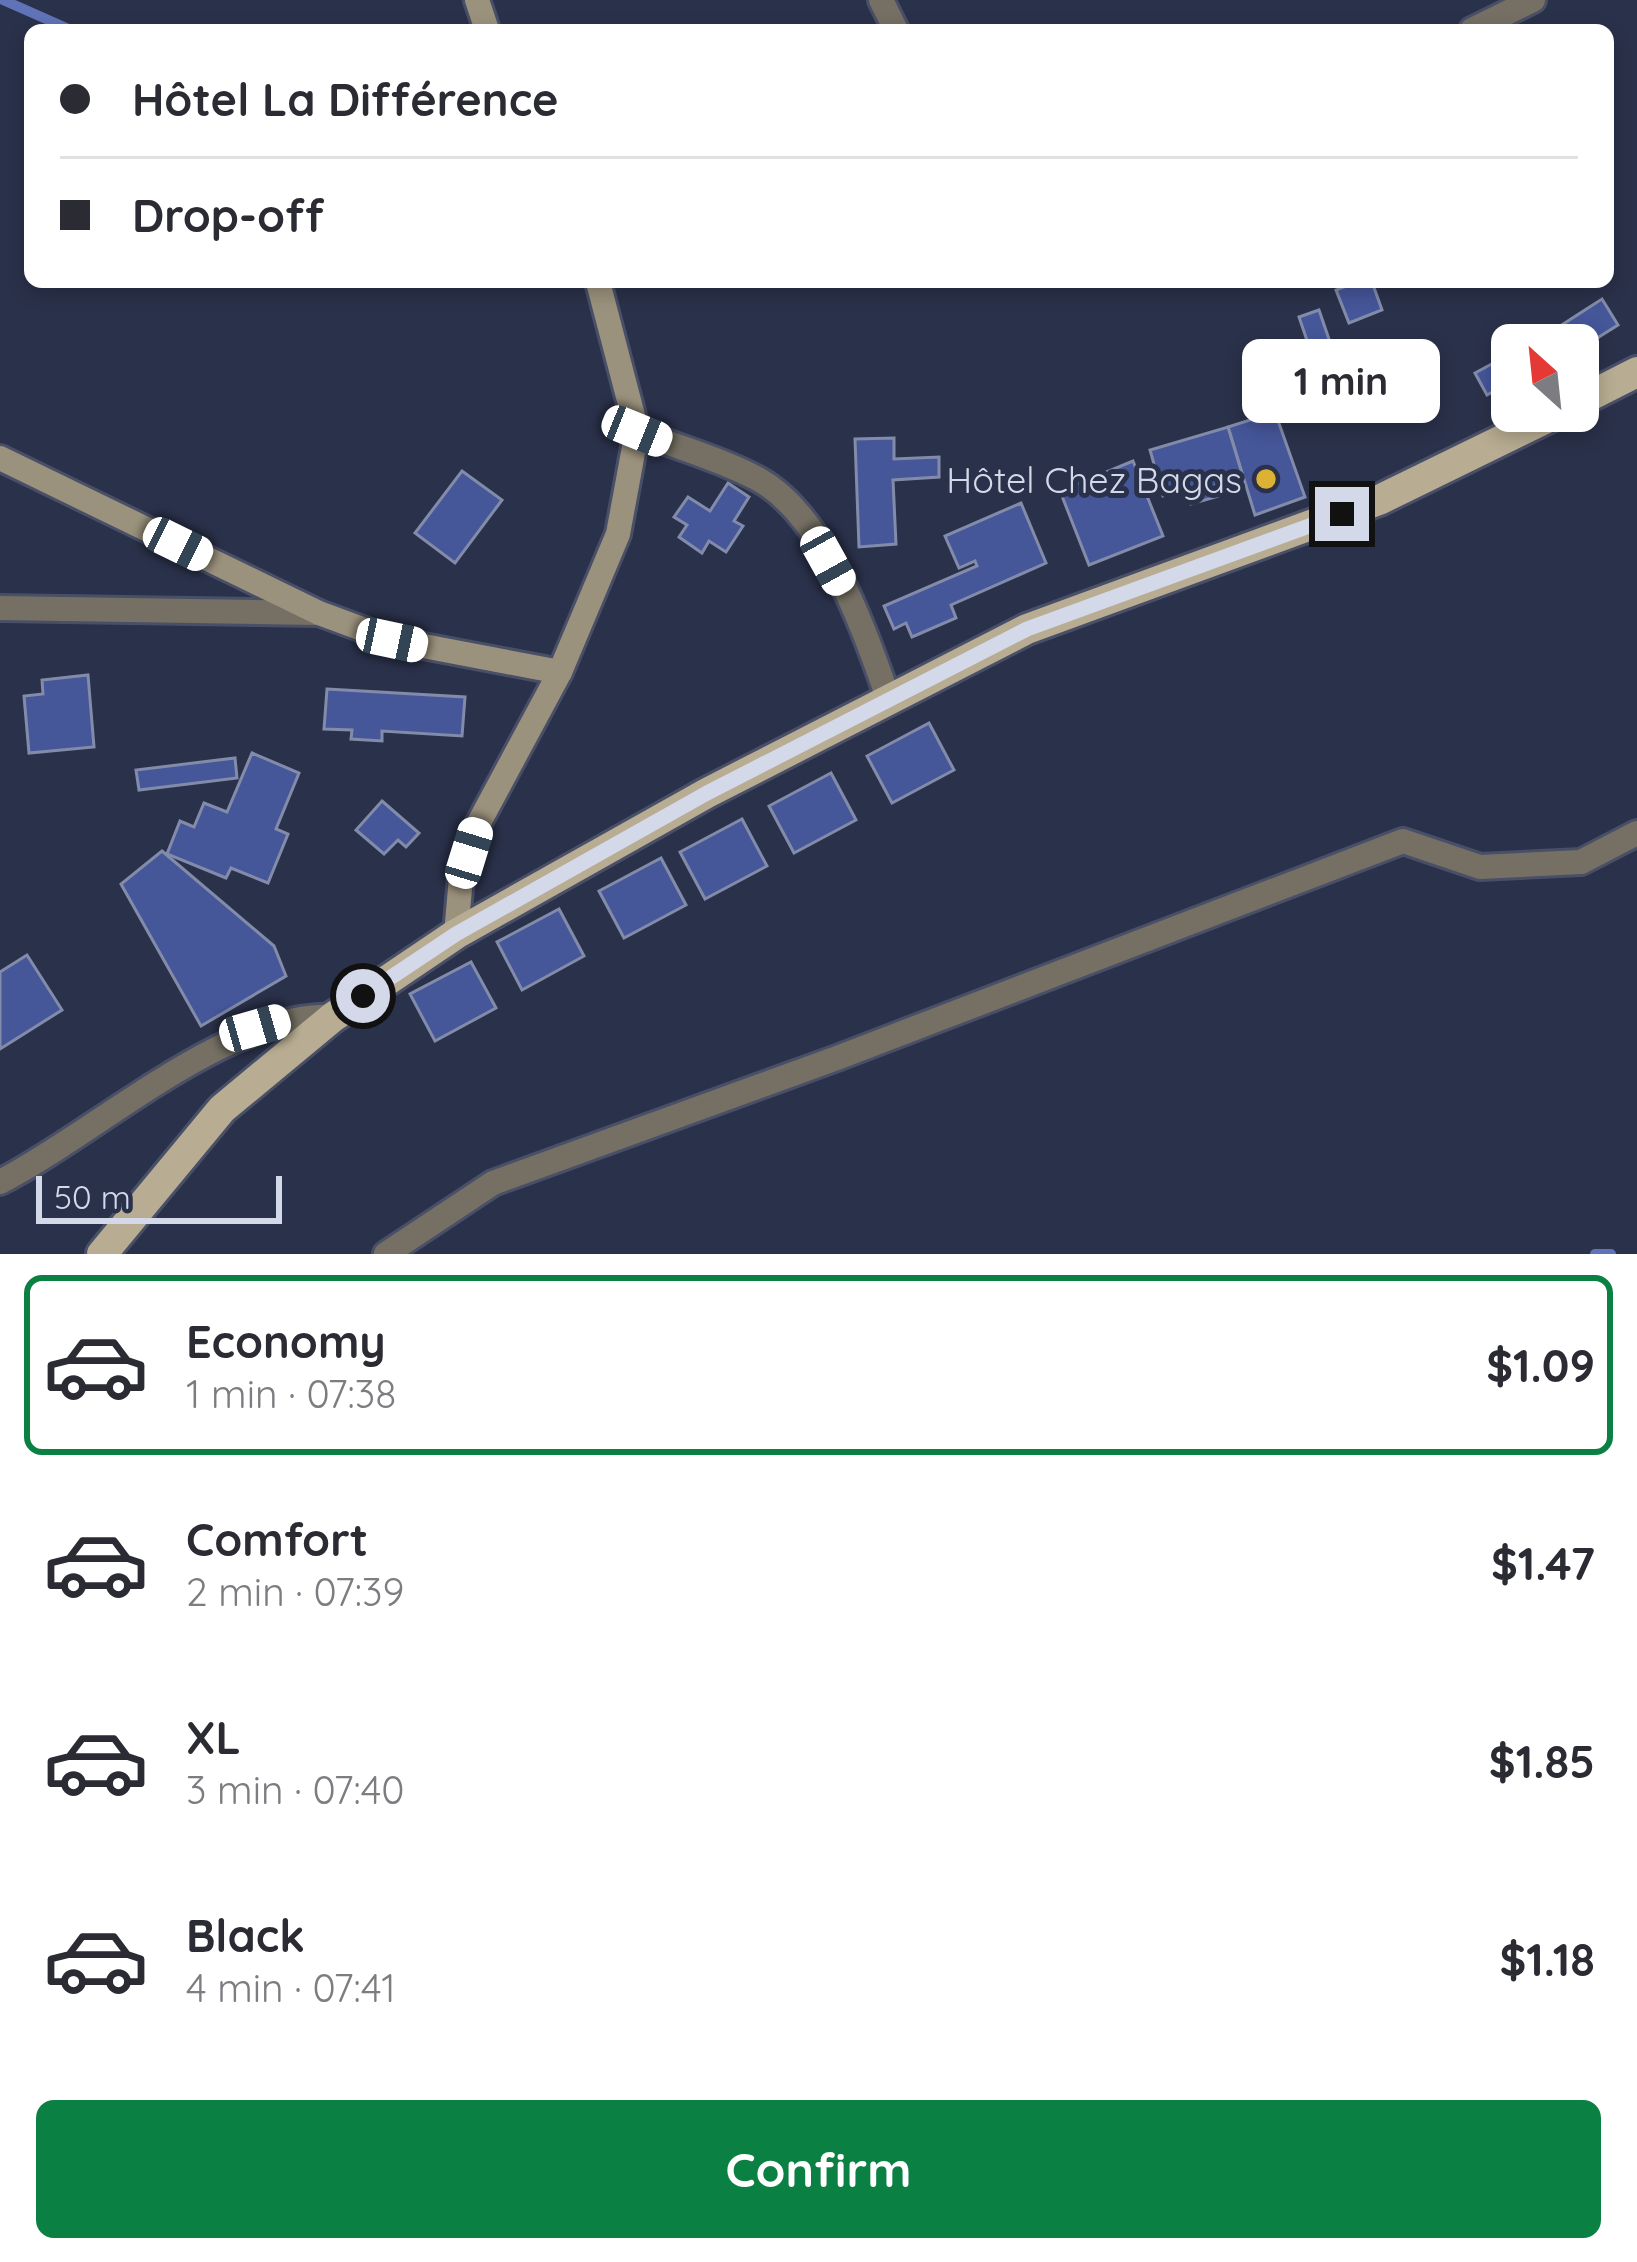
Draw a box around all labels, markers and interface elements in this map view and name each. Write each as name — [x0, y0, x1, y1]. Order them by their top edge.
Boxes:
text: Hôtel La Différence — [132, 71, 559, 127]
text: Drop-off — [132, 187, 324, 243]
north arrow — [1491, 324, 1599, 432]
map controls — [1491, 324, 1599, 432]
callout: 1 min — [1243, 340, 1441, 424]
text: 1 min — [1294, 356, 1388, 405]
car — [597, 401, 677, 461]
place label: Hôtel Chez Bagas — [946, 457, 1242, 502]
marker: Hôtel Chez Bagas — [1253, 466, 1279, 492]
route end — [1315, 487, 1369, 541]
car — [138, 512, 218, 576]
car — [795, 521, 861, 601]
car — [353, 615, 431, 665]
car — [441, 813, 497, 893]
route start — [336, 969, 390, 1023]
car — [215, 1001, 295, 1055]
scale bar — [36, 1170, 282, 1223]
text: 50 m — [54, 1176, 131, 1217]
icon: car — [42, 1311, 150, 1419]
text: Economy — [186, 1313, 386, 1369]
text: $1.09 — [1486, 1337, 1595, 1393]
text: 1 min · 07:38 — [186, 1369, 396, 1418]
icon: car — [42, 1509, 150, 1617]
text: Comfort — [186, 1511, 368, 1567]
text: $1.47 — [1491, 1535, 1595, 1591]
text: 2 min · 07:39 — [186, 1567, 404, 1616]
icon: car — [42, 1707, 150, 1815]
text: XL — [186, 1709, 241, 1765]
text: $1.85 — [1489, 1733, 1595, 1789]
text: 3 min · 07:40 — [186, 1765, 405, 1814]
icon: car — [42, 1905, 150, 2013]
text: Black — [186, 1907, 305, 1963]
text: $1.18 — [1500, 1931, 1595, 1987]
text: 4 min · 07:41 — [186, 1963, 396, 2012]
button: Confirm — [36, 2100, 1601, 2238]

